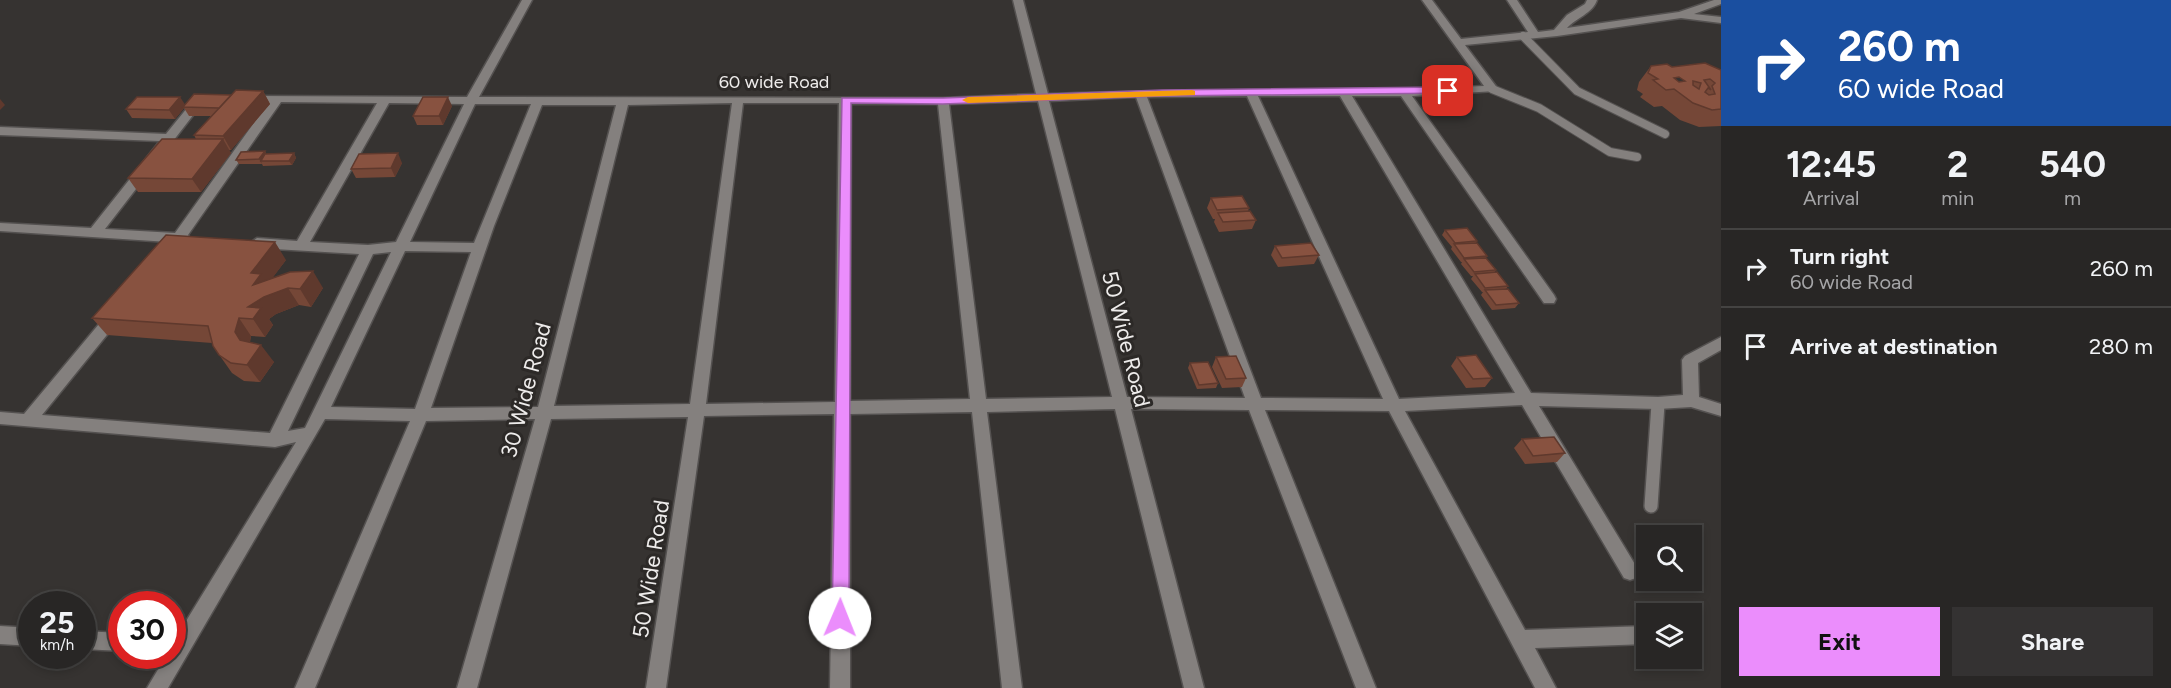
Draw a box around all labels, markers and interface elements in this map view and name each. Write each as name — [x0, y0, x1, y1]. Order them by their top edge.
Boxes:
text: 260 m — [1838, 21, 1961, 72]
icon: right — [1739, 24, 1817, 102]
pin — [1422, 65, 1473, 116]
street label: 60 wide Road — [719, 71, 829, 93]
text: 60 wide Road — [1838, 72, 2004, 105]
icon: arrive — [1431, 74, 1464, 107]
text: 12:45 — [1786, 143, 1876, 186]
text: 2 — [1947, 143, 1968, 186]
text: 540 — [2039, 143, 2106, 186]
text: Arrival — [1803, 186, 1859, 210]
text: min — [1941, 186, 1974, 210]
text: m — [2064, 186, 2081, 210]
text: Turn right — [1790, 243, 1889, 270]
icon: right — [1739, 252, 1772, 285]
text: 260 m — [2090, 255, 2153, 282]
street label: 50 Wide Road — [1096, 268, 1156, 410]
text: 60 wide Road — [1790, 270, 1913, 294]
street label: 30 Wide Road — [495, 320, 557, 460]
icon: arrive — [1739, 330, 1772, 363]
text: Arrive at destination — [1790, 333, 1998, 360]
text: 280 m — [2089, 333, 2153, 360]
street label: 50 Wide Road — [627, 498, 675, 640]
map controls — [1636, 525, 1702, 669]
button: search — [1636, 525, 1702, 591]
position arrow — [808, 586, 872, 650]
speed limit sign: 30 — [108, 591, 186, 669]
button: layers — [1636, 603, 1702, 669]
text: 25 — [40, 604, 74, 641]
button: Exit — [1739, 607, 1940, 676]
button: Share — [1952, 607, 2153, 676]
text: km/h — [40, 636, 74, 654]

